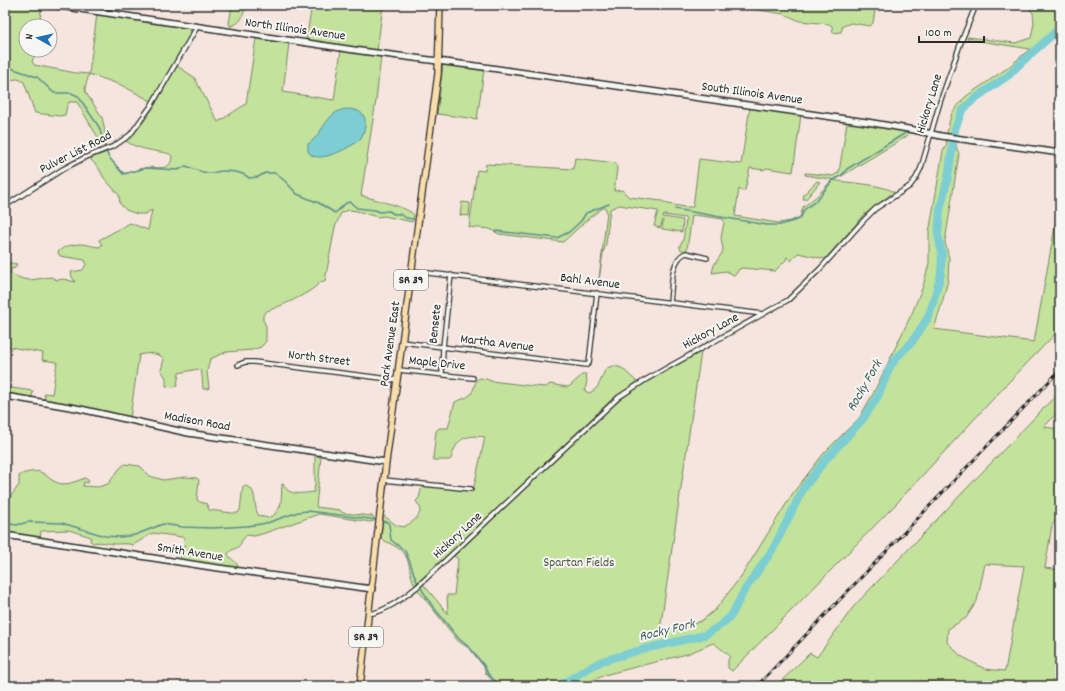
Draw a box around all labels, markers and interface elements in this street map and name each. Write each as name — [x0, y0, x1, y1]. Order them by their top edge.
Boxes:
street label: North Illinois Avenue — [243, 14, 347, 47]
north arrow — [18, 18, 58, 58]
scale bar — [919, 18, 984, 44]
text: 100 m — [925, 25, 952, 42]
text: N — [22, 33, 38, 41]
street label: Hickory Lane — [912, 72, 948, 136]
street label: South Illinois Avenue — [700, 78, 804, 111]
street label: Pulver List Road — [37, 127, 115, 179]
street label: Bahl Avenue — [559, 269, 621, 295]
road number: SR 39 — [394, 270, 428, 290]
street label: Park Avenue East — [376, 300, 406, 388]
street label: Bensete — [424, 303, 448, 345]
street label: Hickory Lane — [679, 309, 743, 355]
street label: Martha Avenue — [459, 330, 535, 358]
street label: North Street — [287, 346, 351, 372]
street label: Maple Drive — [408, 352, 466, 376]
water label: Rocky Fork — [842, 355, 888, 416]
street label: Madison Road — [162, 407, 232, 437]
street label: Hickory Lane — [429, 508, 487, 564]
street label: Smith Avenue — [156, 538, 225, 568]
park label: Spartan Fields — [543, 554, 615, 573]
water label: Rocky Fork — [637, 614, 698, 648]
road number: SR 39 — [349, 627, 383, 647]

